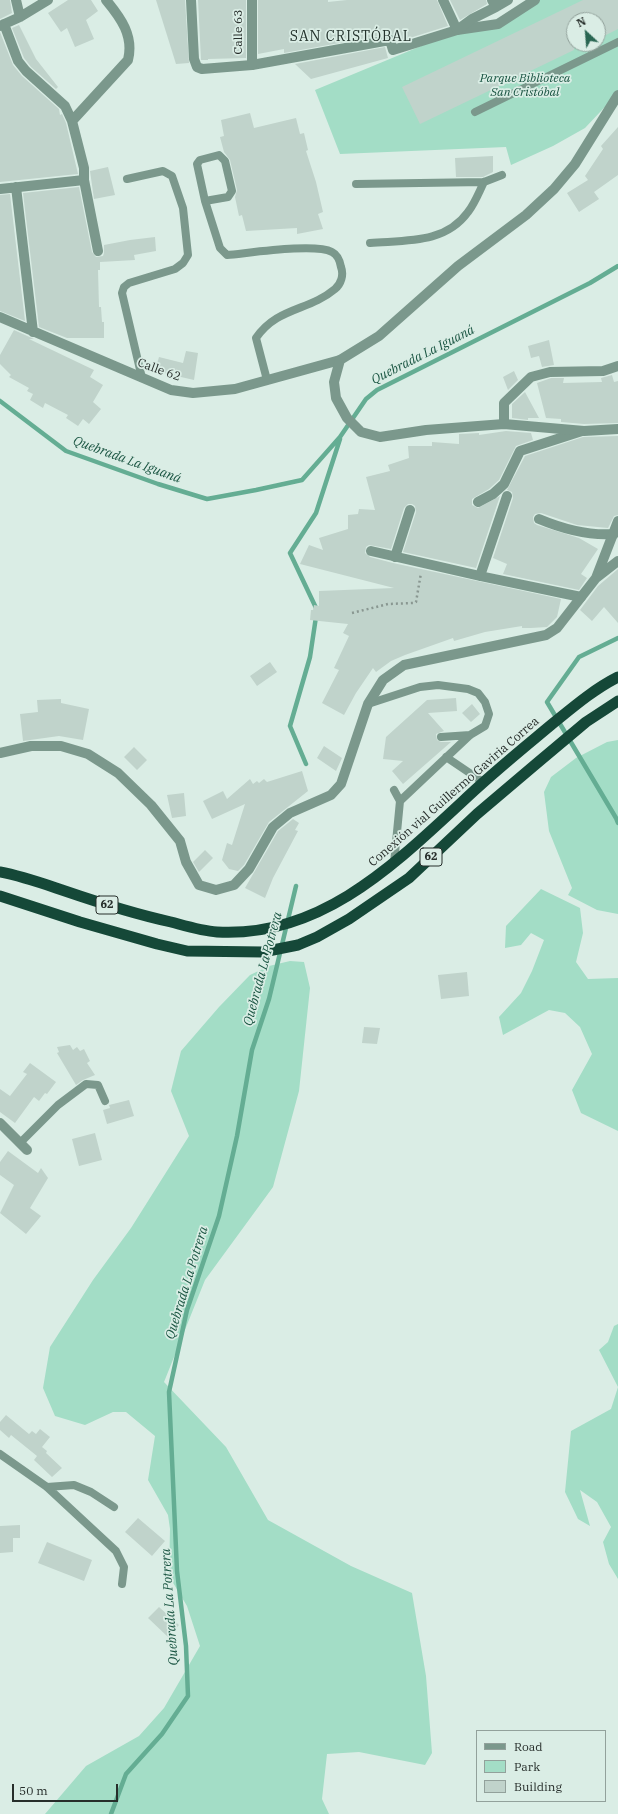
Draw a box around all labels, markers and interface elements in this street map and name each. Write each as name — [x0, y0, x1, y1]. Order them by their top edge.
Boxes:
street label: Calle 63 — [232, 9, 246, 55]
north arrow — [566, 12, 606, 52]
text: N — [574, 14, 588, 30]
district label: SAN CRISTÓBAL — [290, 29, 412, 45]
park label: Parque Biblioteca San Cristóbal — [480, 72, 570, 100]
water label: Quebrada La Iguaná — [369, 322, 477, 388]
street label: Calle 62 — [135, 356, 183, 384]
water label: Quebrada La Iguaná — [71, 433, 183, 487]
street label: Conexión vial Guillermo Gaviria Correa — [366, 714, 542, 870]
road number: 62 — [420, 848, 442, 866]
road number: 62 — [96, 896, 118, 914]
water label: Quebrada La Potrera — [240, 910, 286, 1028]
water label: Quebrada La Potrera — [162, 1225, 212, 1341]
water label: Quebrada La Potrera — [158, 1548, 182, 1666]
legend — [476, 1730, 606, 1802]
text: Road — [514, 1739, 543, 1754]
text: Park — [514, 1759, 540, 1774]
scale bar — [14, 1776, 120, 1802]
text: Building — [514, 1779, 562, 1794]
text: 50 m — [19, 1783, 48, 1798]

